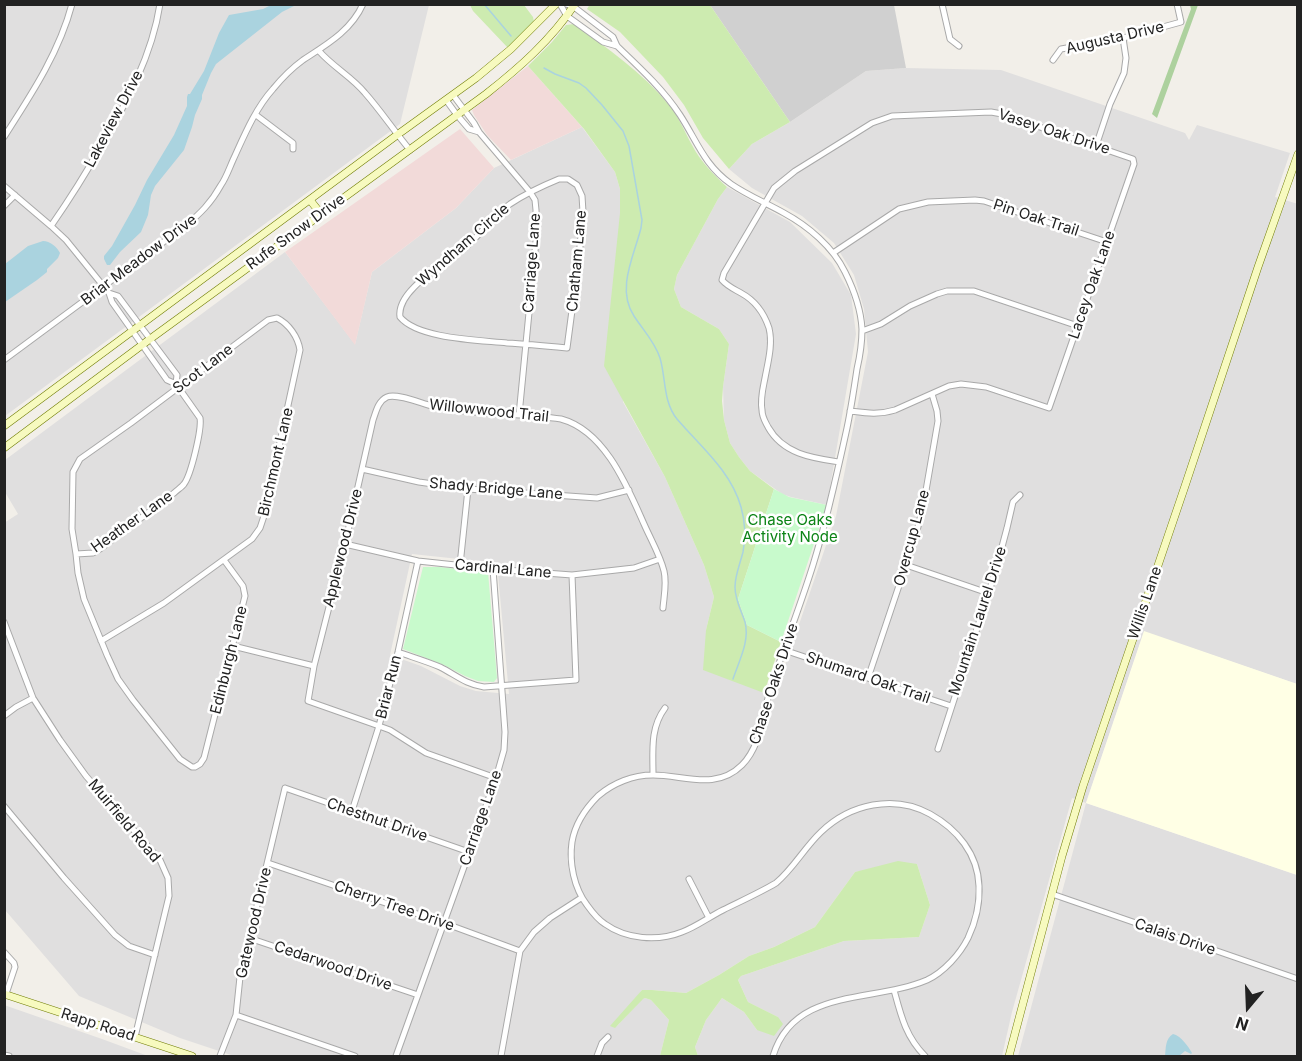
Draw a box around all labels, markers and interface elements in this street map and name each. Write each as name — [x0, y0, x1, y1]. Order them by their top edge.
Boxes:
street label: Augusta Drive — [1064, 18, 1166, 58]
street label: Lakeview Drive — [81, 67, 147, 171]
street label: Vasey Oak Drive — [996, 105, 1112, 159]
street label: Rufe Snow Drive — [243, 190, 349, 274]
street label: Pin Oak Trail — [991, 196, 1081, 240]
street label: Wyndham Circle — [413, 200, 513, 290]
street label: Chatham Lane — [564, 209, 590, 313]
street label: Briar Meadow Drive — [78, 211, 200, 309]
street label: Carriage Lane — [520, 213, 544, 313]
street label: Lacey Oak Lane — [1065, 228, 1119, 342]
street label: Scot Lane — [169, 341, 237, 397]
street label: Willowwood Trail — [428, 396, 550, 426]
street label: Birchmont Lane — [255, 406, 297, 518]
street label: Shady Bridge Lane — [428, 474, 564, 504]
street label: Heather Lane — [88, 487, 176, 557]
street label: Applewood Drive — [320, 487, 366, 609]
street label: Overcup Lane — [890, 488, 934, 588]
park label: Chase Oaks Activity Node — [742, 511, 838, 546]
street label: Mountain Laurel Drive — [945, 544, 1011, 698]
street label: Cardinal Lane — [454, 556, 552, 582]
street label: Willis Lane — [1124, 564, 1166, 642]
street label: Edinburgh Lane — [207, 604, 251, 716]
street label: Chase Oaks Drive — [746, 621, 802, 747]
street label: Shumard Oak Trail — [803, 648, 933, 708]
street label: Briar Run — [372, 653, 406, 721]
street label: Carriage Lane — [456, 768, 506, 868]
street label: Muirfield Road — [84, 776, 164, 866]
street label: Chestnut Drive — [324, 794, 430, 846]
street label: Gatewood Drive — [232, 866, 276, 980]
street label: Cherry Tree Drive — [331, 877, 457, 935]
street label: Calais Drive — [1132, 915, 1218, 959]
street label: Cedarwood Drive — [272, 937, 394, 995]
north arrow — [1218, 977, 1278, 1037]
street label: Rapp Road — [59, 1005, 137, 1045]
text: N — [1233, 1013, 1251, 1035]

